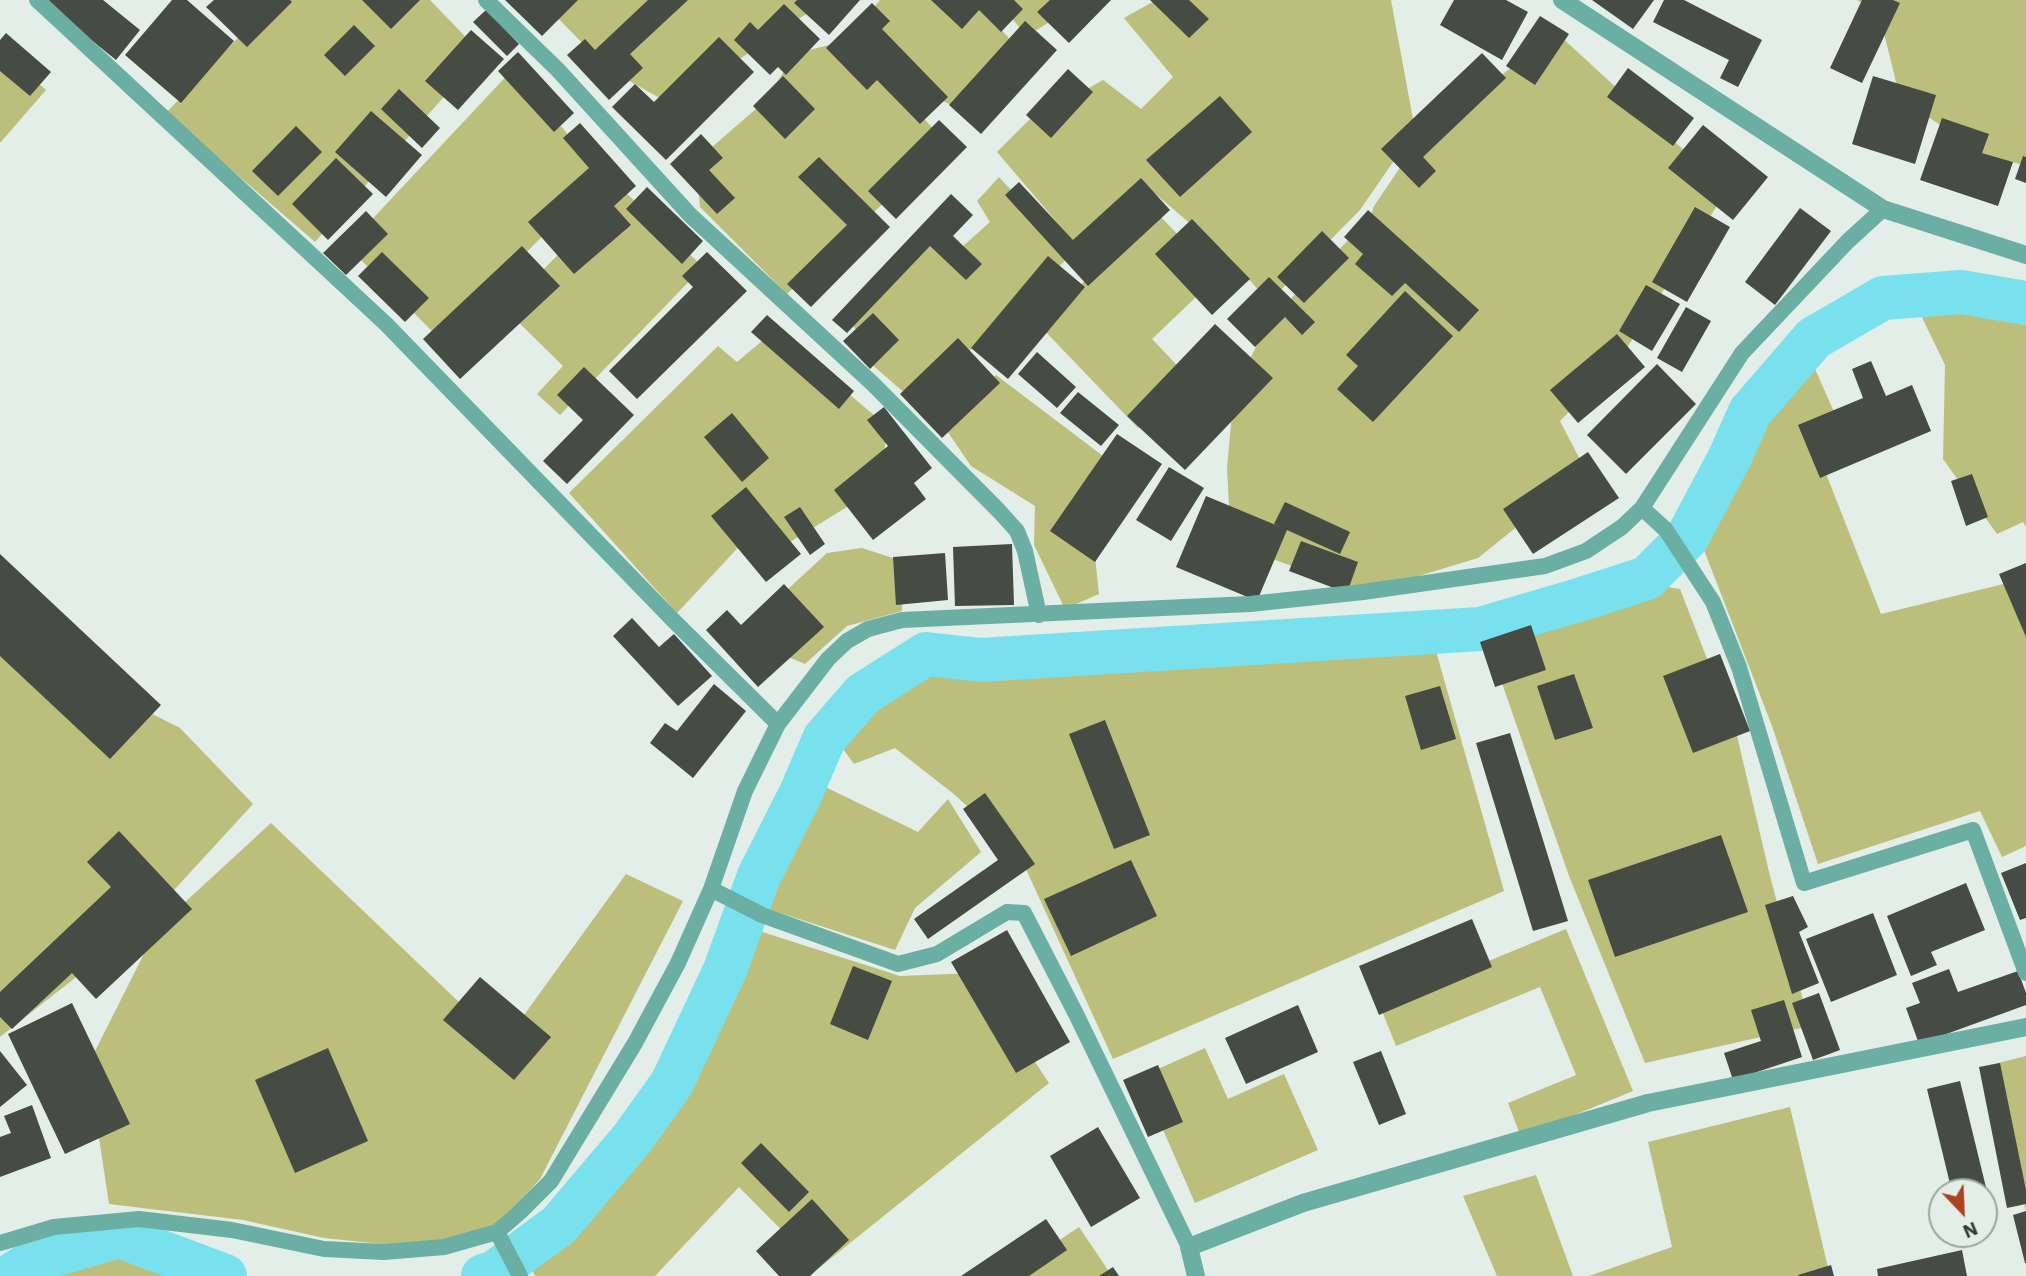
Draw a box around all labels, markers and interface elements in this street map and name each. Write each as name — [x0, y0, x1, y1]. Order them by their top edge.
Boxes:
north arrow — [1928, 1178, 1998, 1248]
text: N — [1959, 1217, 1981, 1244]

